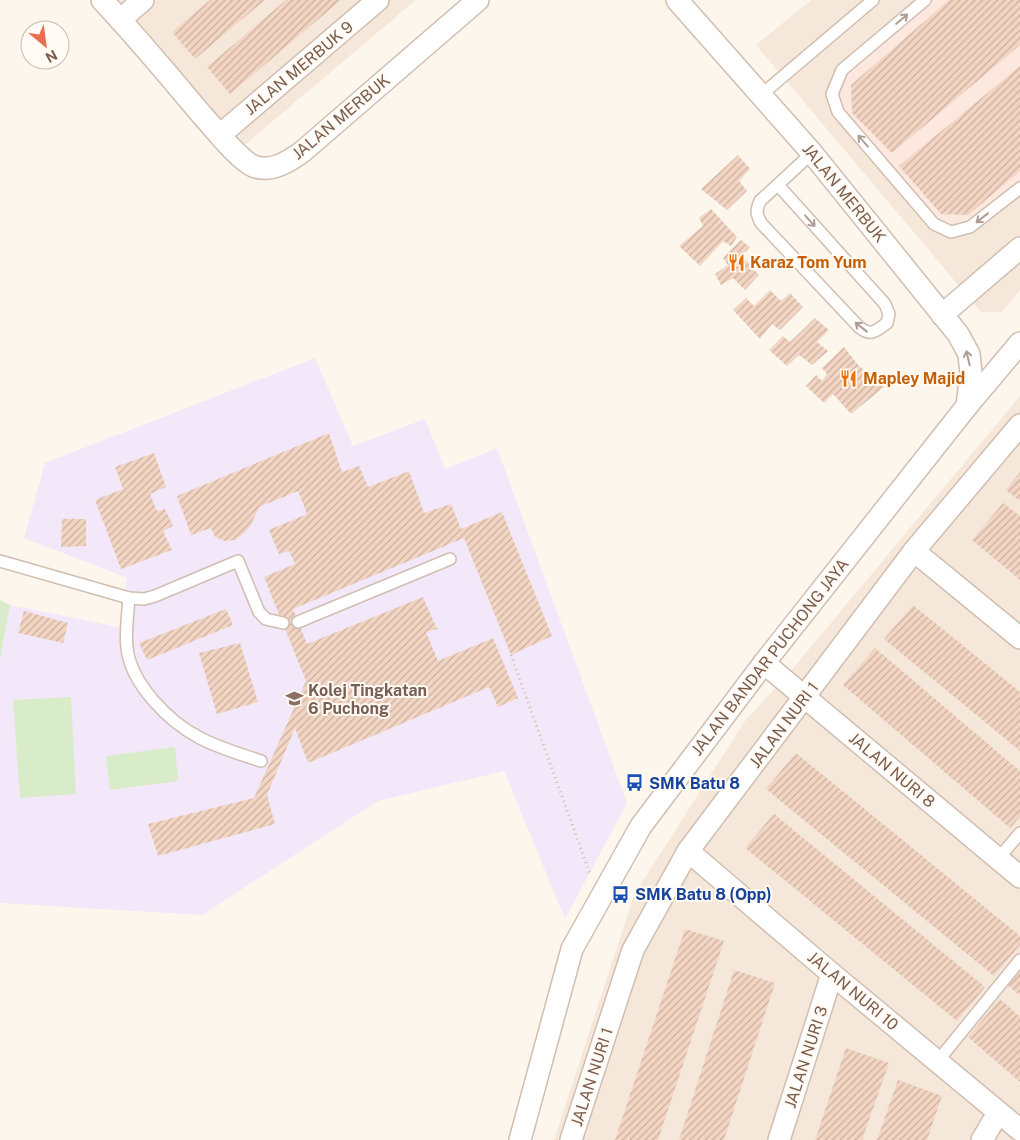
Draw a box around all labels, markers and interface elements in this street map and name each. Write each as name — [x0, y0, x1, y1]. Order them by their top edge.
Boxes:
one-way arrow — [895, 14, 908, 25]
street label: JALAN MERBUK 9 — [241, 17, 357, 119]
north arrow — [20, 20, 70, 70]
text: N — [43, 47, 60, 66]
street label: JALAN MERBUK — [288, 71, 394, 163]
one-way arrow — [857, 135, 868, 148]
street label: JALAN MERBUK — [798, 140, 890, 246]
one-way arrow — [976, 213, 989, 224]
one-way arrow — [805, 214, 816, 227]
restaurant icon: Karaz Tom Yum — [726, 252, 746, 272]
place label: Karaz Tom Yum — [750, 253, 867, 272]
one-way arrow — [855, 322, 868, 333]
one-way arrow — [963, 350, 972, 366]
restaurant icon: Mapley Majid — [839, 368, 859, 388]
place label: Mapley Majid — [863, 369, 965, 388]
street label: JALAN BANDAR PUCHONG JAYA — [687, 555, 853, 759]
street label: JALAN NURI 1 — [745, 678, 823, 772]
place label: Kolej Tingkatan 6 Puchong — [308, 681, 427, 718]
school or university icon: Kolej Tingkatan 6 Puchong — [284, 689, 304, 709]
street label: JALAN NURI 8 — [845, 728, 939, 812]
bus stop icon: SMK Batu 8 — [625, 773, 645, 793]
place label: SMK Batu 8 — [649, 774, 740, 793]
bus stop icon: SMK Batu 8 (Opp) — [611, 884, 631, 904]
place label: SMK Batu 8 (Opp) — [635, 885, 772, 904]
street label: JALAN NURI 10 — [804, 948, 902, 1035]
street label: JALAN NURI 3 — [781, 1004, 831, 1110]
street label: JALAN NURI 1 — [567, 1025, 617, 1129]

